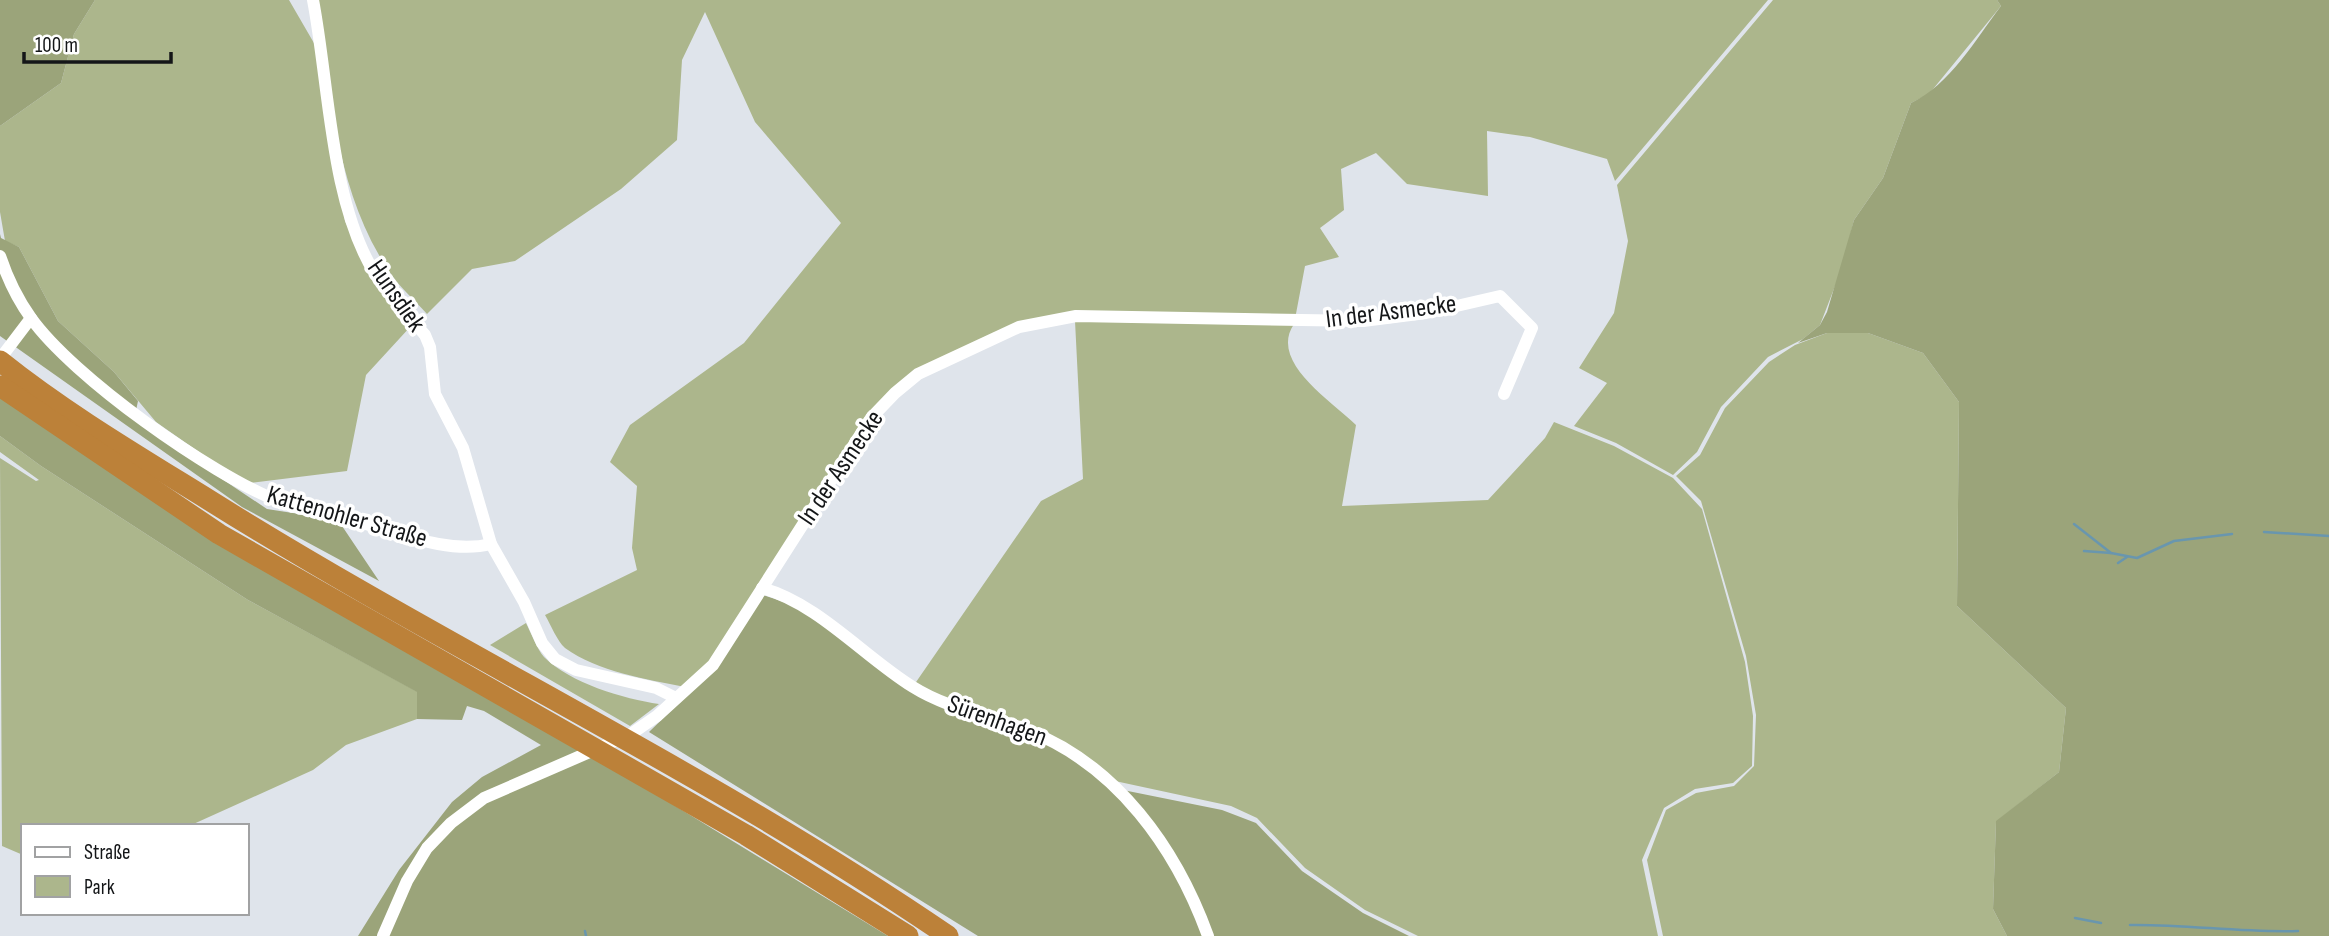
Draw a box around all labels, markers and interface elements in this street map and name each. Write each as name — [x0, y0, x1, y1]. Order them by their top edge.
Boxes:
scale bar — [24, 21, 172, 65]
text: 100 m — [35, 33, 78, 58]
street label: Hunsdiek — [360, 254, 432, 338]
street label: In der Asmecke — [1324, 289, 1458, 335]
street label: In der Asmecke — [791, 405, 891, 531]
street label: Kattenohler Straße — [263, 479, 431, 555]
street label: Sürenhagen — [943, 689, 1051, 753]
legend — [21, 824, 248, 915]
text: Straße — [84, 840, 130, 865]
text: Park — [84, 875, 115, 900]

